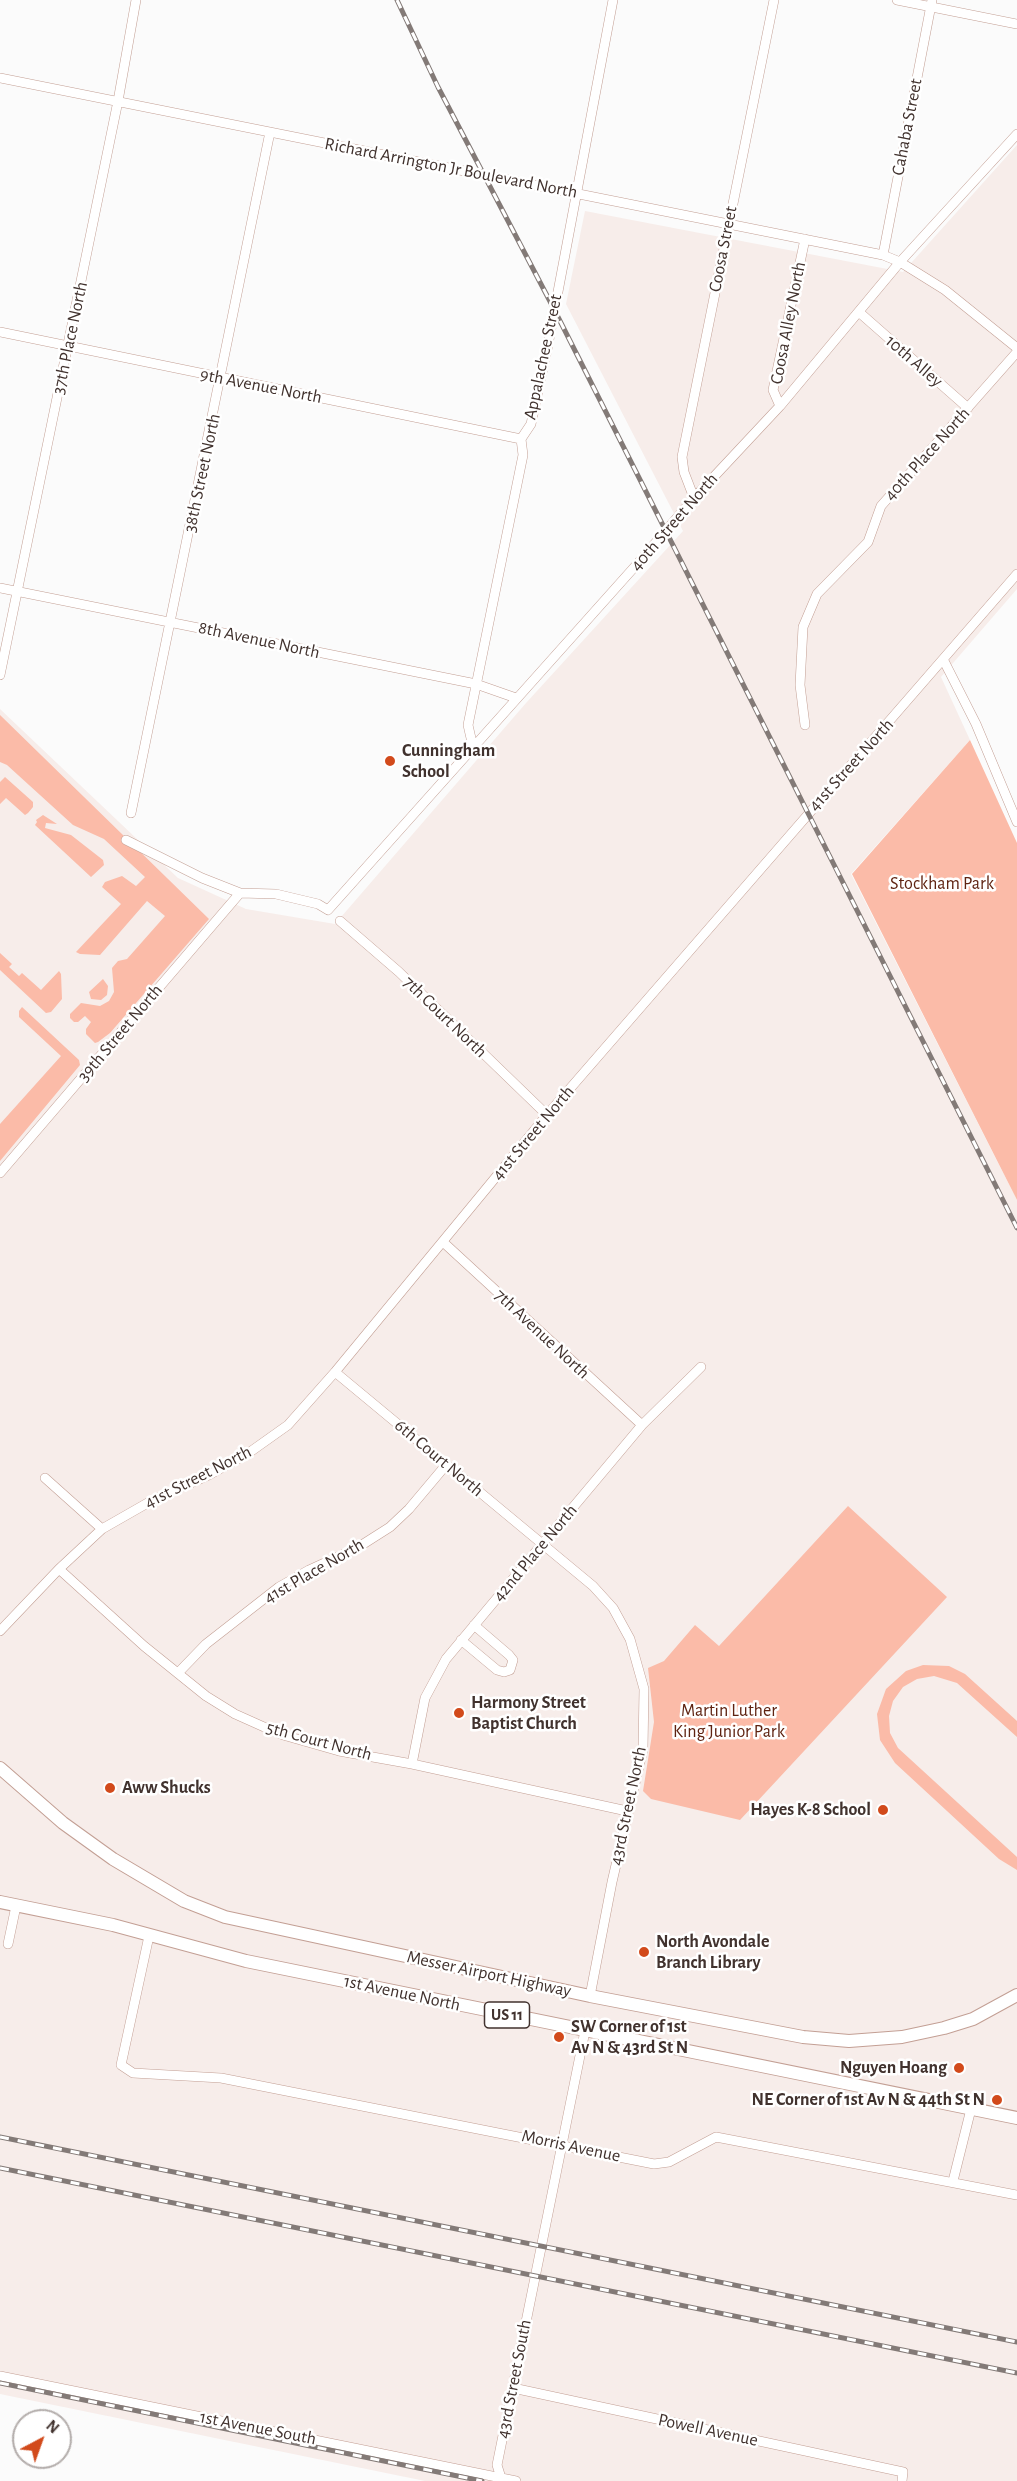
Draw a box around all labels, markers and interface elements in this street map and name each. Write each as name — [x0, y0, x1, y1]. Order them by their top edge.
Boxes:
street label: Cahaba Street — [887, 77, 927, 177]
street label: Richard Arrington Jr Boulevard North — [323, 133, 579, 203]
street label: Coosa Street — [704, 204, 742, 294]
street label: Coosa Alley North — [766, 260, 810, 386]
street label: 37th Place North — [48, 280, 92, 396]
street label: Appalachee Street — [519, 292, 567, 422]
street label: 10th Alley — [881, 330, 947, 392]
street label: 9th Avenue North — [198, 364, 324, 408]
street label: 40th Place North — [879, 403, 975, 505]
street label: 38th Street North — [179, 412, 225, 534]
street label: 40th Street North — [625, 468, 723, 576]
street label: 8th Avenue North — [196, 617, 322, 663]
street label: 41st Street North — [804, 714, 898, 816]
place label: Cunningham School — [402, 740, 495, 783]
marker: Cunningham School — [383, 754, 397, 768]
park label: Stockham Park — [890, 873, 994, 895]
street label: 7th Court North — [398, 972, 492, 1062]
street label: 39th Street North — [73, 980, 167, 1086]
street label: 41st Street North — [487, 1081, 579, 1185]
street label: 7th Avenue North — [490, 1284, 594, 1384]
street label: 6th Court North — [390, 1415, 488, 1501]
street label: 41st Street North — [141, 1441, 255, 1513]
street label: 42nd Place North — [488, 1500, 582, 1606]
street label: 41st Place North — [260, 1534, 368, 1608]
place label: Harmony Street Baptist Church — [471, 1692, 586, 1734]
park label: Martin Luther King Junior Park — [673, 1700, 785, 1742]
marker: Harmony Street Baptist Church — [452, 1706, 466, 1720]
street label: 5th Court North — [264, 1717, 374, 1765]
street label: 43rd Street North — [605, 1745, 651, 1867]
place label: Aww Shucks — [122, 1777, 211, 1799]
marker: Aww Shucks — [103, 1781, 117, 1795]
place label: Hayes K-8 School — [750, 1799, 871, 1821]
marker: Hayes K-8 School — [876, 1803, 890, 1817]
place label: North Avondale Branch Library — [656, 1931, 769, 1974]
marker: North Avondale Branch Library — [637, 1945, 651, 1959]
street label: Messer Airport Highway — [405, 1946, 573, 2002]
street label: 1st Avenue North — [342, 1970, 462, 2016]
road number: US 11 — [484, 2002, 530, 2028]
place label: SW Corner of 1st Av N & 43rd St N — [571, 2016, 688, 2058]
marker: SW Corner of 1st Av N & 43rd St N — [552, 2030, 566, 2044]
place label: Nguyen Hoang — [840, 2057, 947, 2079]
marker: Nguyen Hoang — [952, 2061, 966, 2075]
place label: NE Corner of 1st Av N & 44th St N — [752, 2089, 985, 2111]
marker: NE Corner of 1st Av N & 44th St N — [990, 2093, 1004, 2107]
street label: Morris Avenue — [520, 2125, 622, 2167]
street label: 43rd Street South — [492, 2318, 536, 2440]
street label: 1st Avenue South — [198, 2406, 318, 2450]
north arrow — [12, 2409, 72, 2469]
street label: Powell Avenue — [656, 2409, 760, 2451]
text: N — [43, 2417, 62, 2437]

